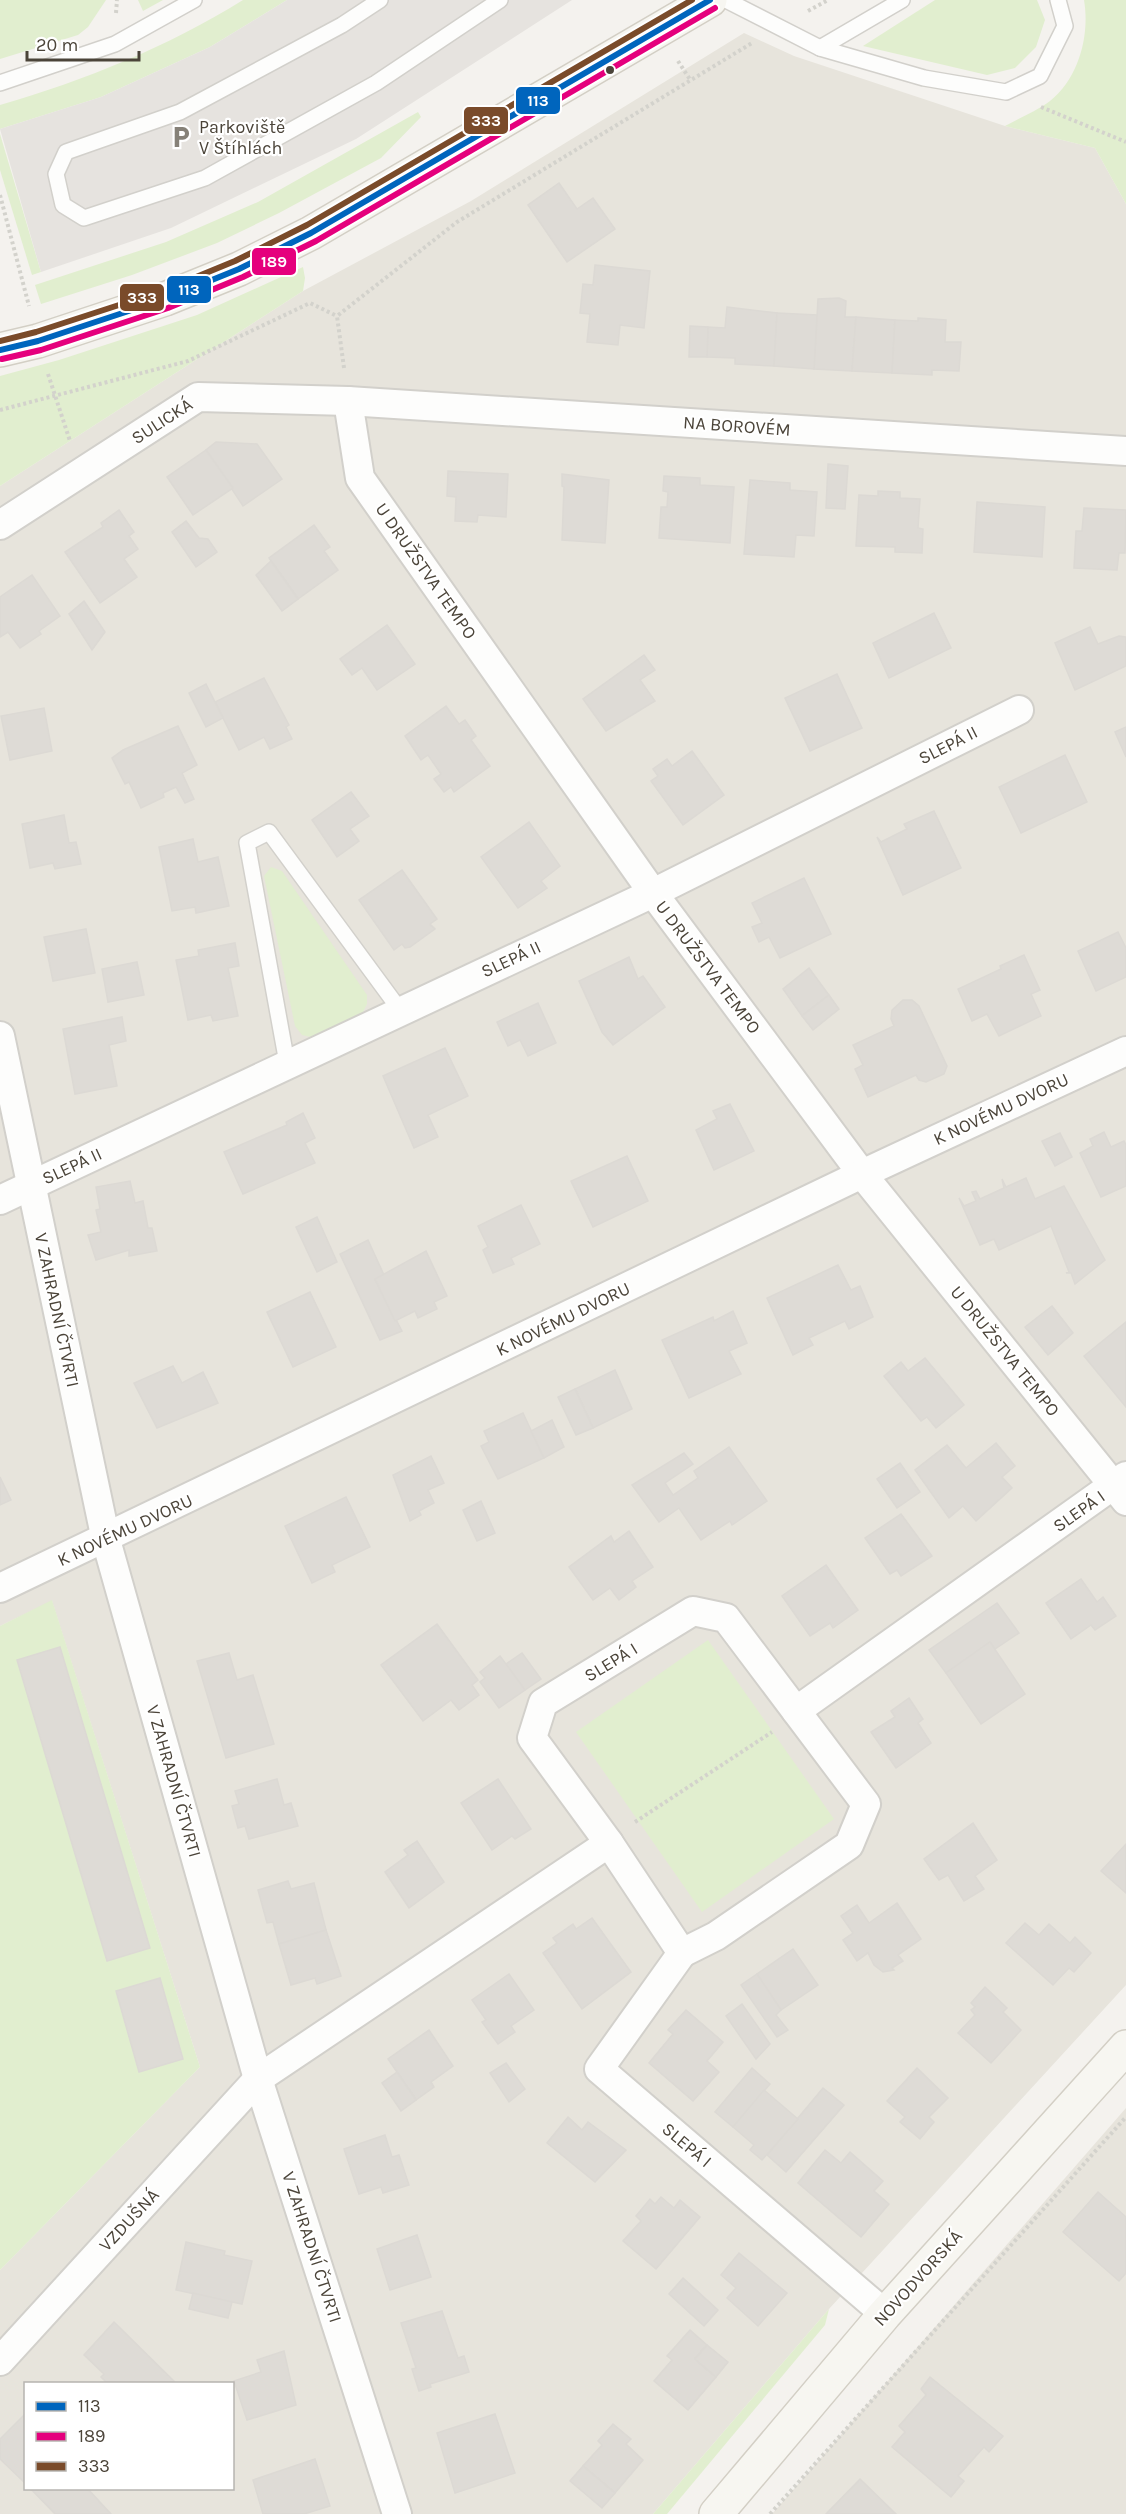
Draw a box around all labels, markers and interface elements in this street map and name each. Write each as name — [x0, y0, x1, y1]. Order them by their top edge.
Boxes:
scale bar — [27, 24, 140, 62]
text: 20 m — [36, 34, 78, 56]
unlabelled marker — [604, 64, 616, 76]
line badge: 113 — [515, 86, 561, 115]
text: 113 — [527, 91, 549, 110]
line badge: 333 — [463, 106, 509, 135]
text: 333 — [471, 111, 501, 130]
place label: Parkoviště V Štíhlách — [199, 116, 285, 159]
parking icon: Parkoviště V Štíhlách — [168, 124, 194, 150]
line badge: 189 — [251, 247, 297, 276]
text: 189 — [261, 252, 287, 271]
line badge: 113 — [166, 275, 212, 304]
text: 113 — [178, 280, 200, 299]
line badge: 333 — [119, 283, 165, 312]
text: 333 — [127, 288, 157, 307]
street label: SULICKÁ — [127, 392, 197, 449]
street label: NA BOROVÉM — [682, 410, 792, 441]
street label: U DRUŽSTVA TEMPO — [371, 499, 481, 643]
street label: SLEPÁ II — [914, 720, 981, 769]
street label: U DRUŽSTVA TEMPO — [651, 896, 765, 1038]
street label: SLEPÁ II — [477, 935, 544, 982]
street label: K NOVÉMU DVORU — [929, 1067, 1072, 1150]
street label: SLEPÁ II — [38, 1142, 105, 1189]
street label: V ZAHRADNÍ ČTVRTI — [30, 1230, 85, 1389]
street label: K NOVÉMU DVORU — [492, 1276, 634, 1361]
street label: U DRUŽSTVA TEMPO — [946, 1281, 1064, 1421]
street label: SLEPÁ I — [1048, 1484, 1109, 1537]
street label: K NOVÉMU DVORU — [53, 1488, 196, 1571]
street label: SLEPÁ I — [580, 1637, 642, 1686]
street label: V ZAHRADNÍ ČTVRTI — [142, 1702, 207, 1860]
street label: SLEPÁ I — [658, 2117, 717, 2172]
street label: V ZAHRADNÍ ČTVRTI — [277, 2168, 348, 2325]
street label: VZDUŠNÁ — [94, 2183, 164, 2256]
street label: NOVODVORSKÁ — [868, 2225, 967, 2331]
legend — [24, 2382, 234, 2490]
text: 113 — [78, 2395, 101, 2417]
text: 189 — [78, 2425, 105, 2447]
text: 333 — [78, 2455, 110, 2477]

